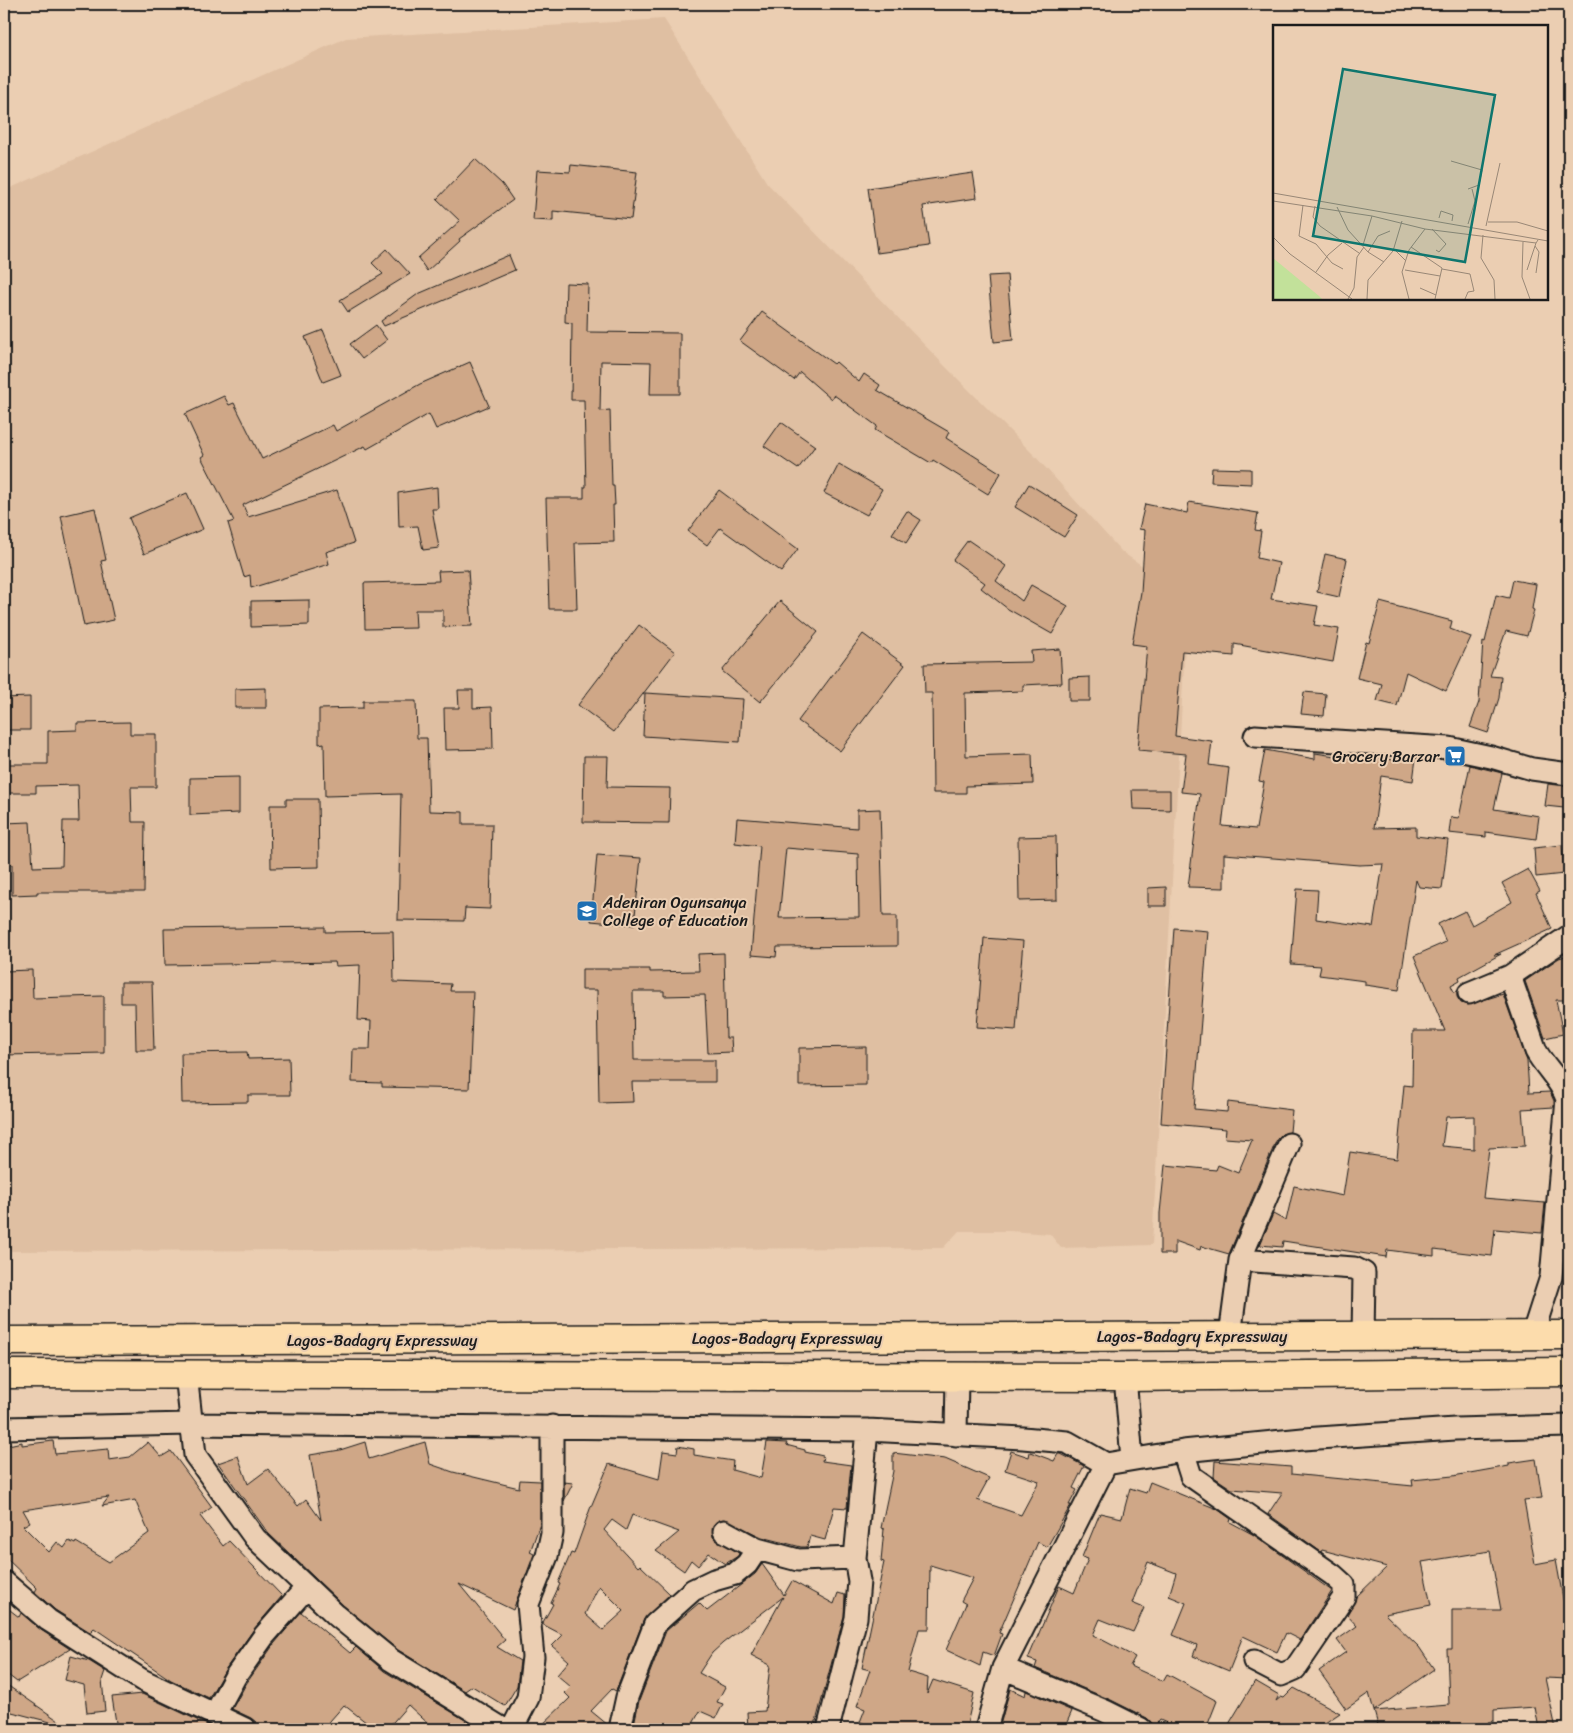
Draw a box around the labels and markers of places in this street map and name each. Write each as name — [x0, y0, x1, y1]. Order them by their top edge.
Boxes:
place label: Grocery Barzar — [1332, 742, 1440, 771]
supermarket icon: Grocery Barzar — [1443, 744, 1467, 768]
place label: Adeniran Ogunsanya College of Education — [602, 888, 748, 935]
school or university icon: Adeniran Ogunsanya College of Education — [575, 899, 599, 923]

